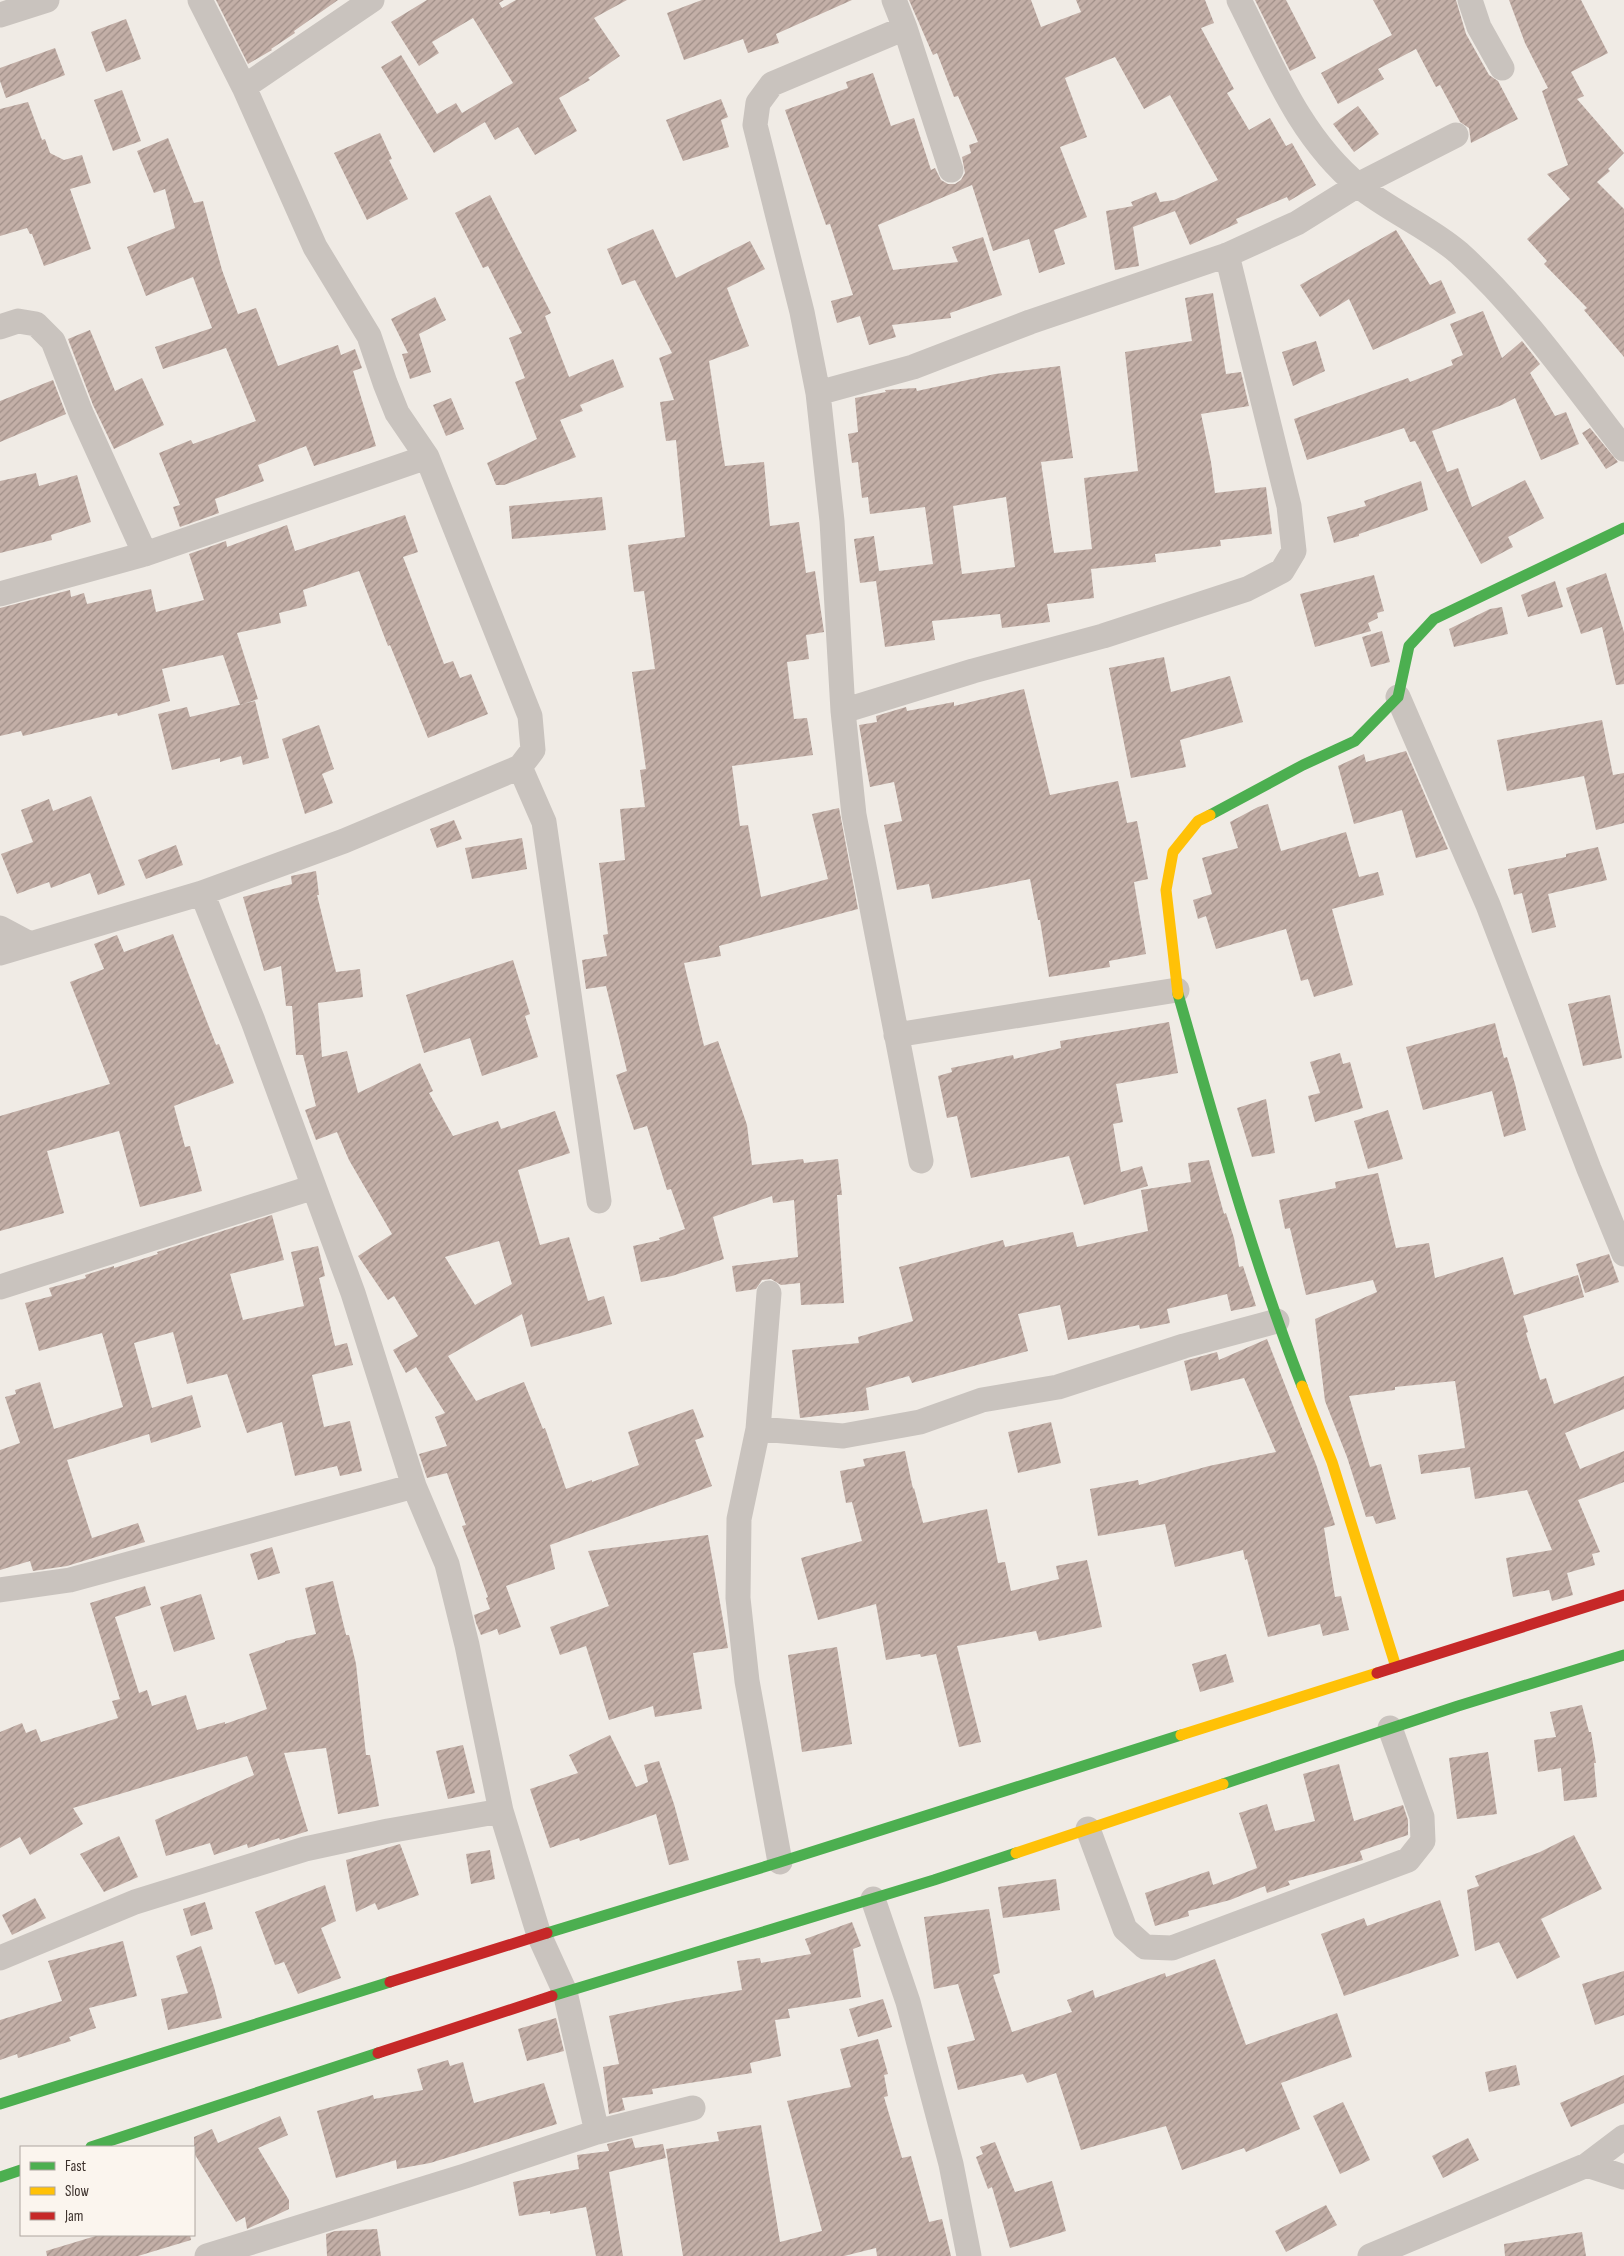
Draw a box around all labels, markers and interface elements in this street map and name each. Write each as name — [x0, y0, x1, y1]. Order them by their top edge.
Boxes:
legend — [20, 2146, 195, 2236]
text: Fast — [65, 2157, 87, 2176]
text: Slow — [65, 2182, 89, 2201]
text: Jam — [64, 2207, 83, 2226]

